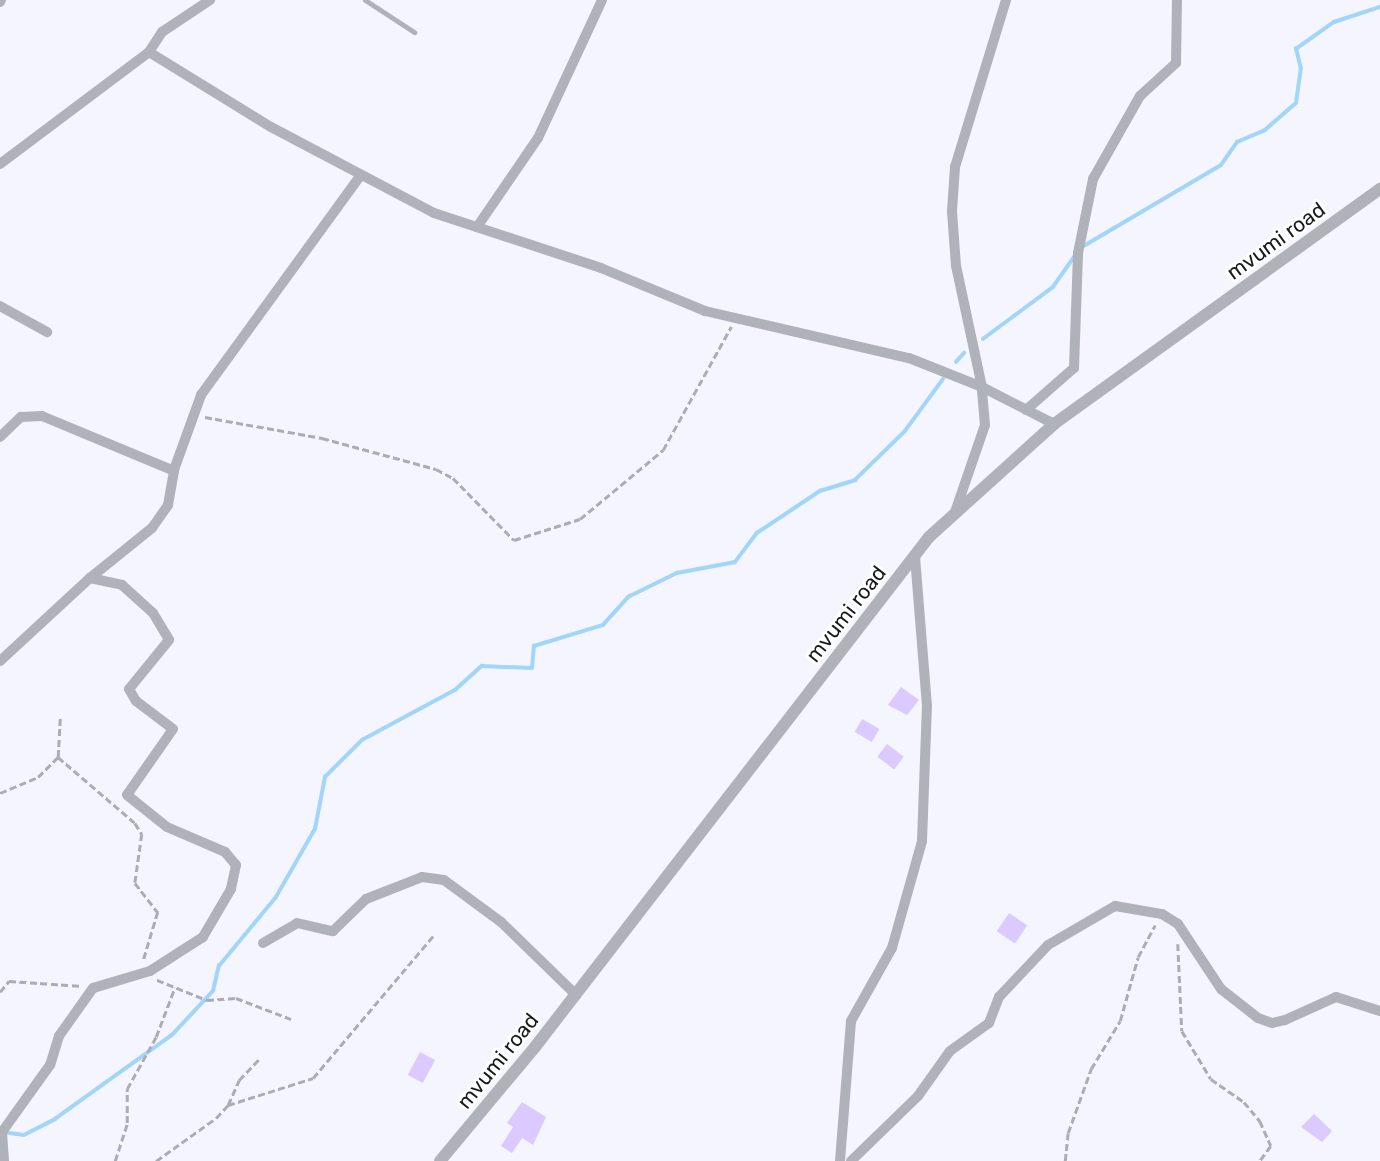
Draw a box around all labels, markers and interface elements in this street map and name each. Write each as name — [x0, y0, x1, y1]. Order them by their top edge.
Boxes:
street label: mvumi road — [1222, 197, 1330, 285]
street label: mvumi road — [801, 561, 891, 667]
street label: mvumi road — [452, 1008, 544, 1114]

